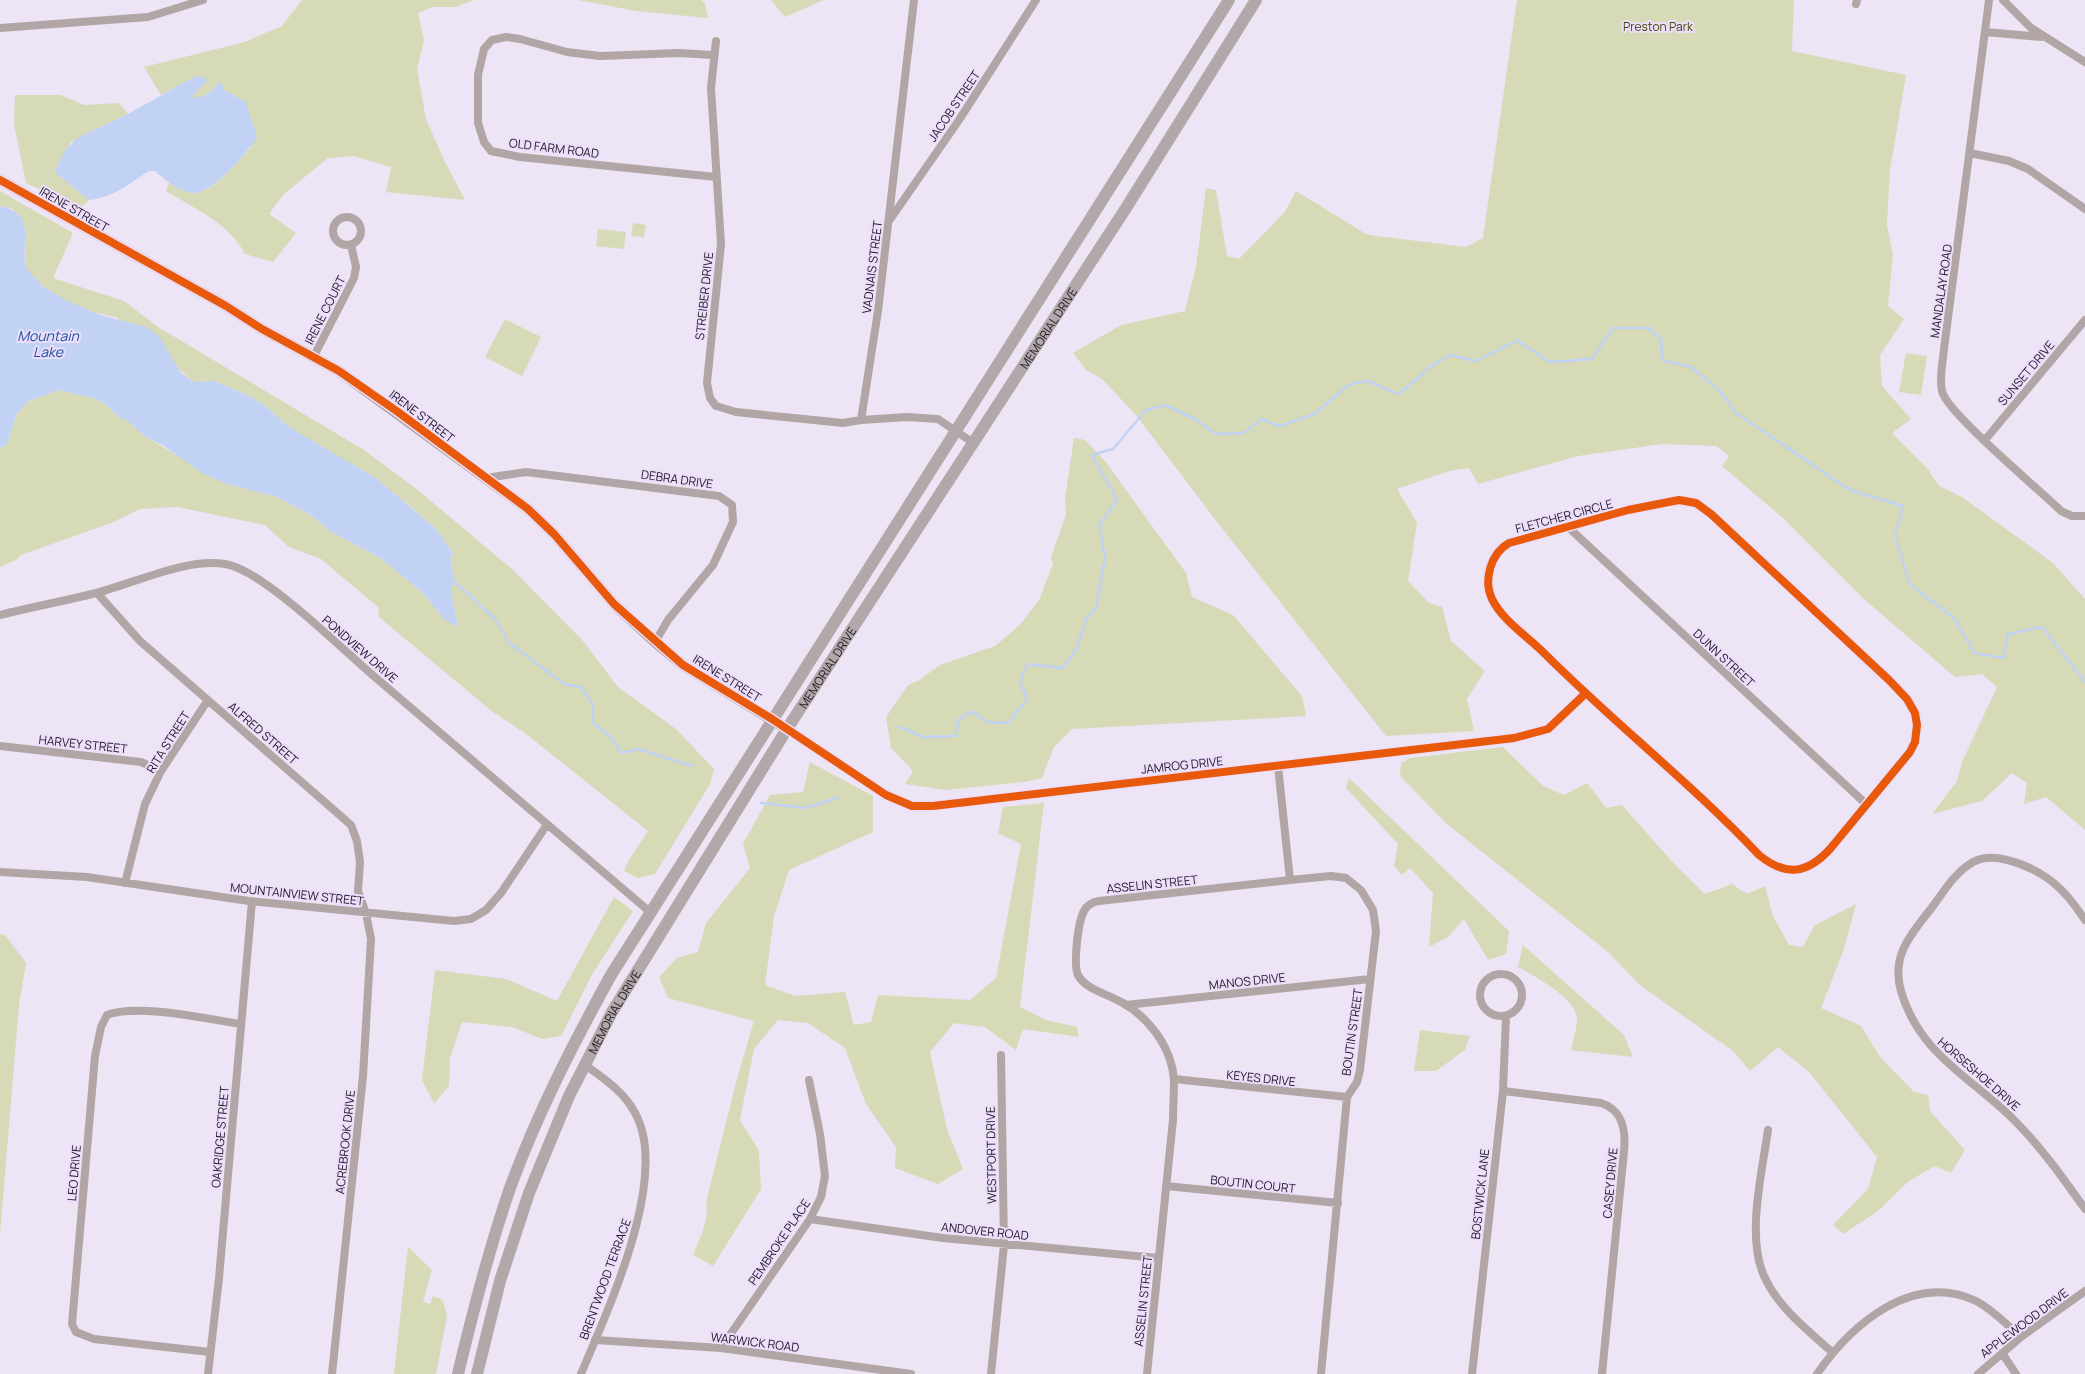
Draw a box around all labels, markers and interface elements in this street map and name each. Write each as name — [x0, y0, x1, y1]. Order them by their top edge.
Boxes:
park label: Preston Park — [1623, 18, 1694, 35]
street label: JACOB STREET — [924, 66, 985, 145]
street label: OLD FARM ROAD — [508, 134, 600, 162]
street label: IRENE STREET — [36, 182, 113, 236]
street label: VADNAIS STREET — [858, 219, 886, 314]
street label: MANDALAY ROAD — [1926, 243, 1956, 339]
street label: STREIBER DRIVE — [691, 251, 717, 341]
street label: IRENE COURT — [300, 272, 350, 347]
street label: MEMORIAL DRIVE — [1015, 284, 1081, 372]
water label: Mountain Lake — [17, 326, 80, 361]
street label: SUNSET DRIVE — [1994, 337, 2058, 409]
street label: IRENE STREET — [386, 386, 459, 447]
street label: DEBRA DRIVE — [640, 466, 714, 492]
street label: FLETCHER CIRCLE — [1513, 495, 1615, 537]
street label: PONDVIEW DRIVE — [319, 611, 401, 687]
street label: MEMORIAL DRIVE — [794, 623, 860, 711]
street label: DUNN STREET — [1690, 625, 1759, 691]
street label: IRENE STREET — [690, 650, 765, 706]
street label: ALFRED STREET — [224, 698, 302, 769]
street label: RITA STREET — [142, 707, 194, 776]
street label: HARVEY STREET — [38, 731, 129, 757]
street label: JAMROG DRIVE — [1140, 752, 1224, 778]
street label: ASSELIN STREET — [1106, 871, 1199, 897]
street label: MOUNTAINVIEW STREET — [229, 879, 366, 910]
street label: MEMORIAL DRIVE — [584, 966, 645, 1057]
street label: MANOS DRIVE — [1208, 969, 1286, 993]
street label: BOUTIN STREET — [1337, 986, 1367, 1077]
street label: HORSESHOE DRIVE — [1934, 1033, 2024, 1115]
street label: KEYES DRIVE — [1226, 1066, 1297, 1090]
street label: OAKRIDGE STREET — [207, 1084, 233, 1189]
street label: ACREBROOK DRIVE — [331, 1089, 359, 1195]
street label: WESTPORT DRIVE — [982, 1106, 1000, 1204]
street label: LEO DRIVE — [63, 1144, 85, 1202]
street label: CASEY DRIVE — [1598, 1147, 1622, 1219]
street label: BOSTWICK LANE — [1467, 1148, 1493, 1240]
street label: BOUTIN COURT — [1210, 1171, 1297, 1197]
street label: PEMBROKE PLACE — [744, 1196, 814, 1288]
street label: BRENTWOOD TERRACE — [575, 1216, 635, 1342]
street label: ANDOVER ROAD — [940, 1218, 1030, 1244]
street label: ASSELIN STREET — [1130, 1254, 1156, 1347]
street label: APPLEWOOD DRIVE — [1976, 1284, 2072, 1362]
street label: WARWICK ROAD — [710, 1328, 800, 1356]

